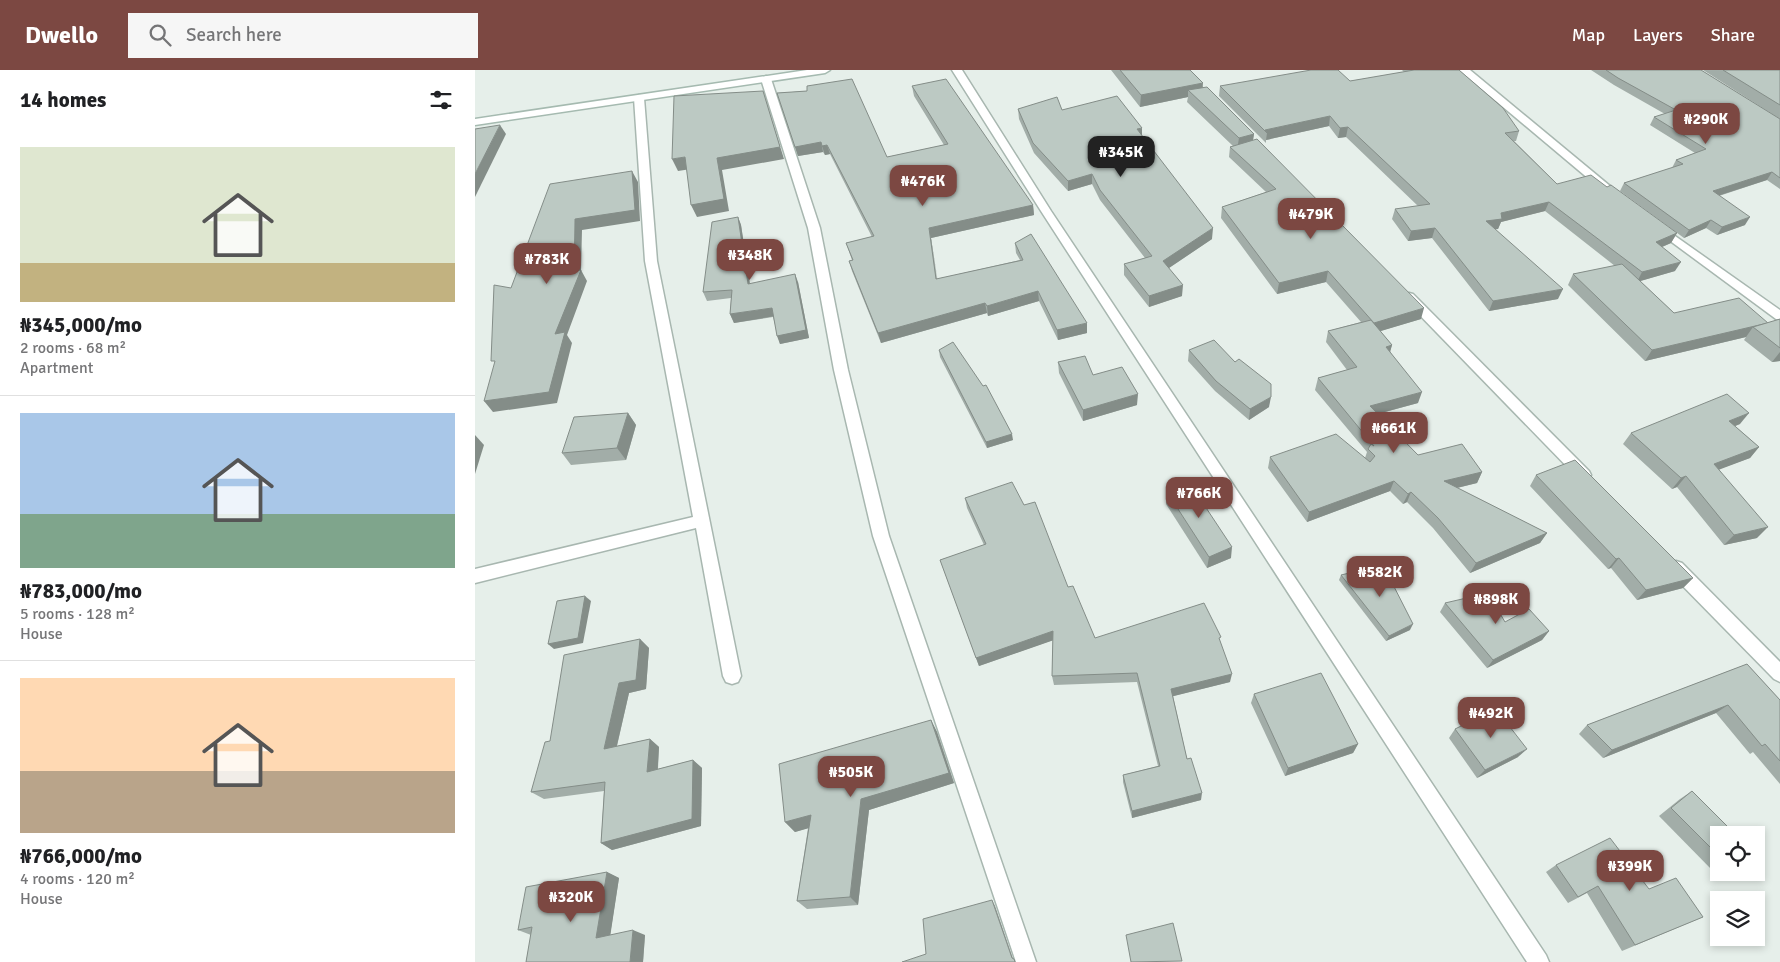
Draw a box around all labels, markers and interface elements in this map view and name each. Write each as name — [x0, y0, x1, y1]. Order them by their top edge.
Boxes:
search box — [128, 13, 478, 58]
text: Dwello — [25, 20, 98, 50]
icon: search — [146, 21, 174, 49]
text: Search here — [186, 23, 282, 47]
text: Map — [1572, 24, 1605, 46]
text: Layers — [1633, 24, 1683, 46]
text: Share — [1711, 24, 1755, 46]
icon: filters — [427, 86, 455, 114]
text: 14 homes — [20, 87, 106, 113]
pin: ₦290K — [1671, 102, 1741, 145]
text: ₦290K — [1684, 109, 1728, 129]
pin: ₦345K — [1086, 136, 1156, 178]
text: ₦345K — [1099, 142, 1143, 162]
pin: ₦476K — [888, 164, 958, 207]
text: ₦476K — [901, 171, 945, 191]
icon: home — [193, 180, 283, 270]
pin: ₦479K — [1276, 198, 1346, 240]
text: ₦479K — [1289, 204, 1333, 224]
pin: ₦348K — [715, 238, 785, 281]
pin: ₦783K — [512, 242, 582, 285]
text: ₦348K — [728, 245, 772, 265]
text: ₦783K — [525, 249, 569, 269]
text: ₦345,000/mo — [20, 312, 142, 338]
text: 2 rooms · 68 m² — [20, 338, 126, 358]
text: Apartment — [20, 358, 93, 378]
pin: ₦661K — [1359, 412, 1429, 454]
text: ₦661K — [1372, 418, 1416, 438]
icon: home — [193, 445, 283, 535]
pin: ₦766K — [1164, 476, 1234, 519]
text: ₦766K — [1177, 483, 1221, 503]
pin: ₦582K — [1345, 556, 1415, 598]
text: ₦582K — [1358, 562, 1402, 582]
text: ₦783,000/mo — [20, 578, 142, 604]
pin: ₦898K — [1461, 582, 1531, 625]
text: ₦898K — [1474, 589, 1518, 609]
text: 5 rooms · 128 m² — [20, 604, 135, 624]
text: House — [20, 624, 63, 644]
pin: ₦492K — [1456, 696, 1526, 739]
text: ₦492K — [1469, 703, 1513, 723]
icon: home — [193, 710, 283, 800]
pin: ₦505K — [816, 756, 886, 798]
text: ₦505K — [829, 762, 873, 782]
map controls — [1710, 826, 1765, 946]
button: locate — [1710, 826, 1765, 881]
text: ₦766,000/mo — [20, 843, 142, 869]
pin: ₦399K — [1595, 850, 1665, 892]
text: ₦399K — [1608, 856, 1652, 876]
text: 4 rooms · 120 m² — [20, 869, 135, 889]
pin: ₦320K — [536, 880, 606, 923]
text: ₦320K — [549, 887, 593, 907]
text: House — [20, 889, 63, 909]
button: layers — [1710, 891, 1765, 946]

